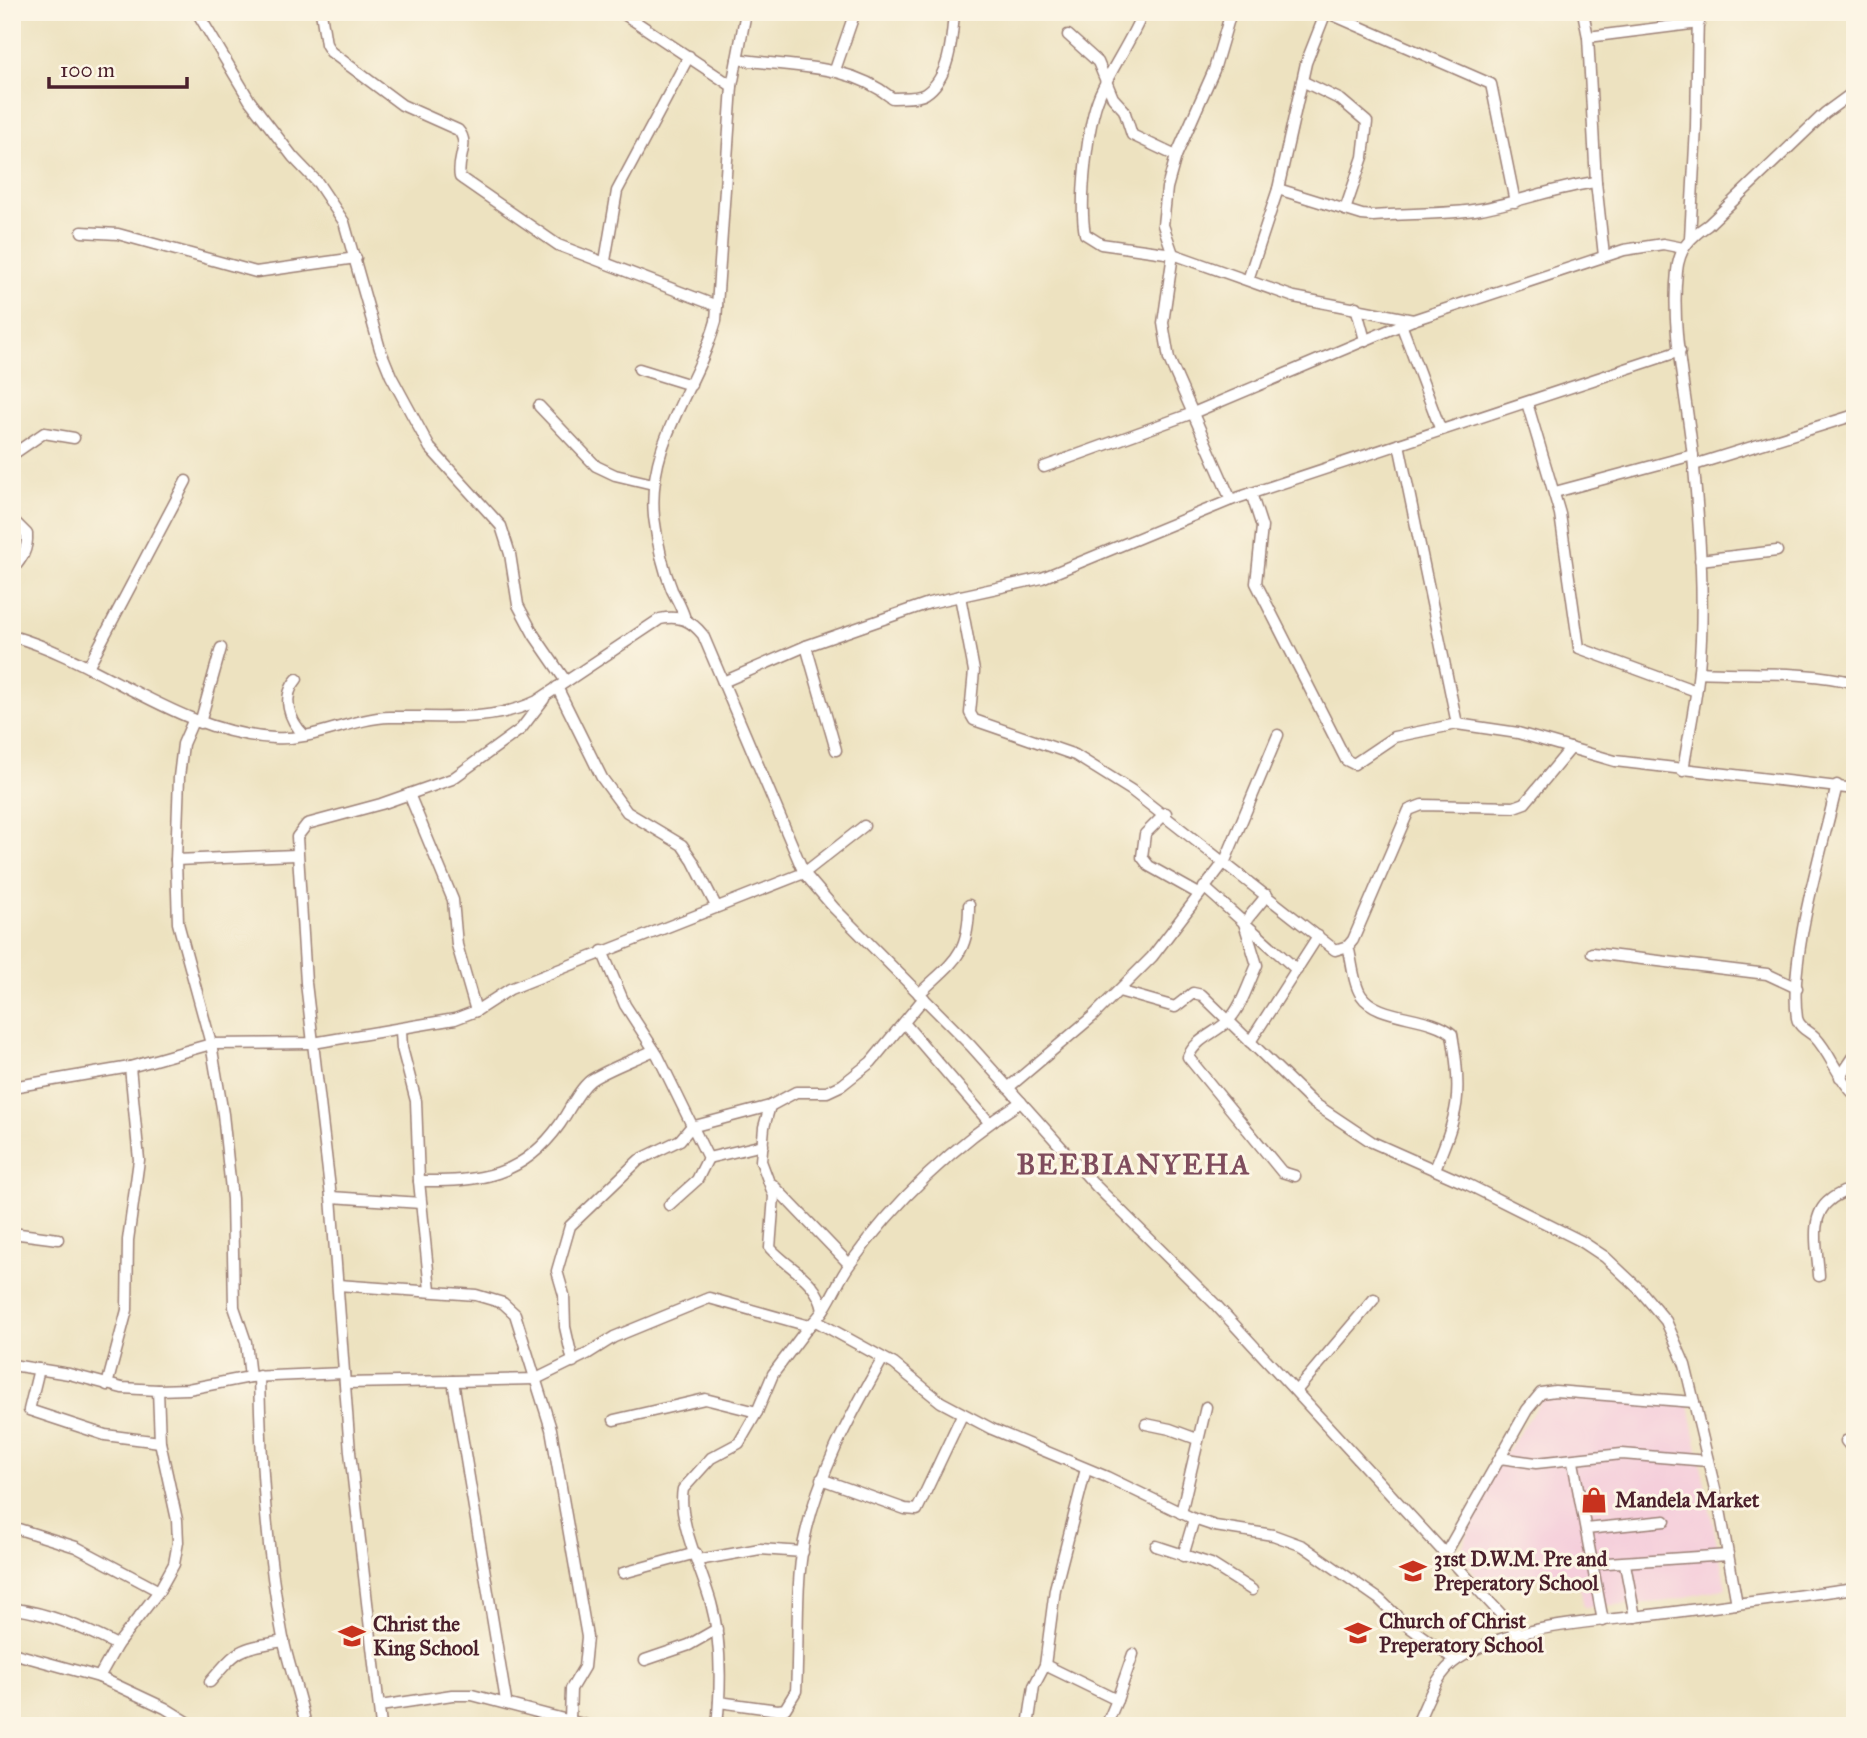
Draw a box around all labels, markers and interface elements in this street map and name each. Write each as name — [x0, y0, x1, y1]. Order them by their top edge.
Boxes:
scale bar — [49, 46, 187, 90]
text: 100 m — [60, 57, 115, 83]
district label: BEEBIANYEHA — [1017, 1147, 1251, 1182]
shop icon: Mandela Market — [1579, 1485, 1609, 1515]
place label: Mandela Market — [1615, 1487, 1760, 1513]
place label: 31st D.W.M. Pre and Preperatory School — [1434, 1546, 1608, 1596]
school or university icon: 31st D.W.M. Pre and Preperatory School — [1398, 1556, 1428, 1586]
place label: Church of Christ Preperatory School — [1379, 1608, 1545, 1658]
place label: Christ the King School — [373, 1611, 480, 1661]
school or university icon: Church of Christ Preperatory School — [1343, 1618, 1373, 1648]
school or university icon: Christ the King School — [337, 1621, 367, 1651]

